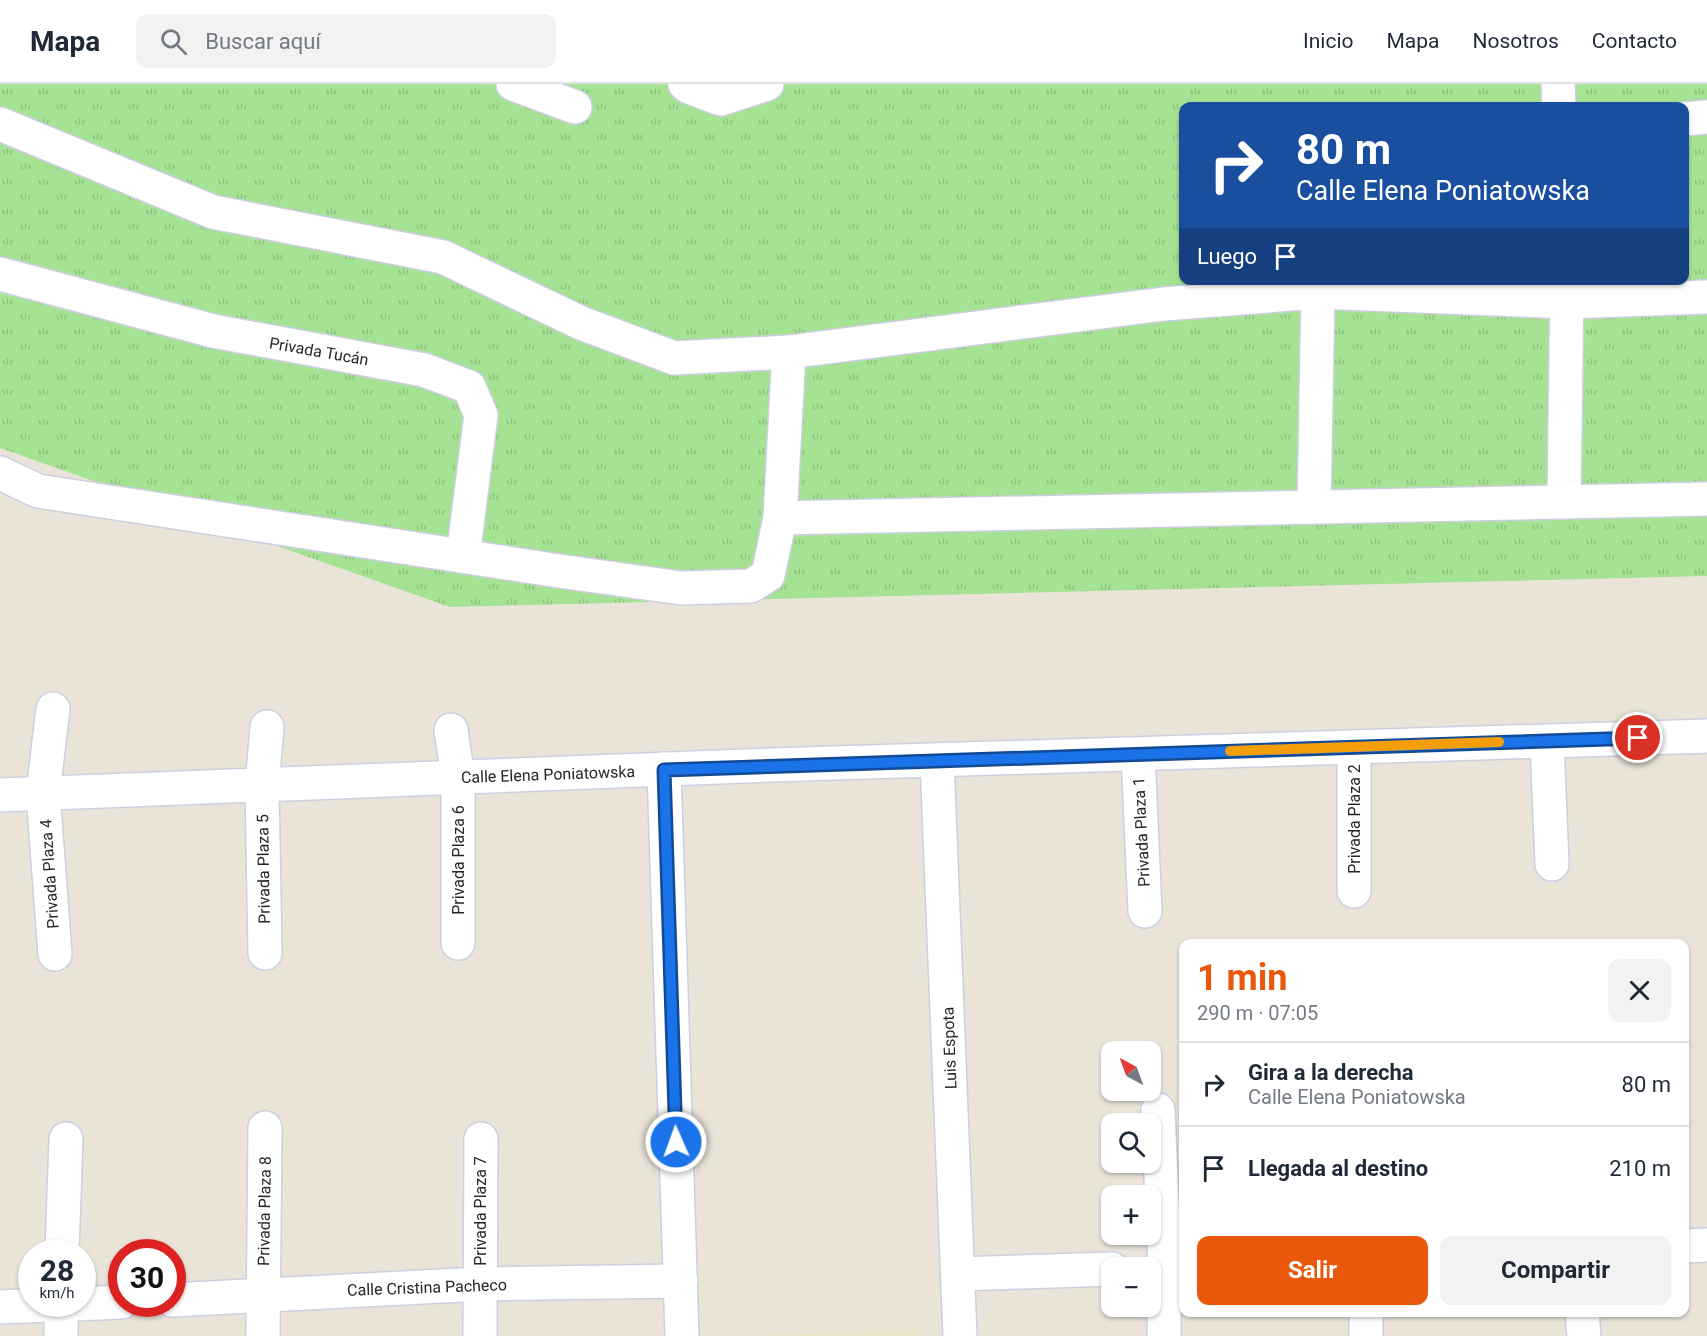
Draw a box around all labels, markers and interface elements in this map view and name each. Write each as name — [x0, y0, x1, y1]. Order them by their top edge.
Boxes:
search box — [136, 14, 556, 68]
text: Mapa — [30, 25, 100, 58]
icon: search — [157, 25, 190, 58]
text: Buscar aquí — [205, 29, 321, 54]
text: Inicio — [1303, 29, 1353, 53]
text: Mapa — [1386, 29, 1439, 53]
text: Nosotros — [1472, 29, 1559, 53]
text: Contacto — [1592, 29, 1677, 53]
text: 80 m — [1296, 125, 1391, 174]
icon: right — [1197, 126, 1275, 204]
text: Calle Elena Poniatowska — [1296, 175, 1590, 207]
icon: arrive — [1269, 240, 1302, 273]
text: Luego — [1197, 244, 1257, 269]
street label: Privada Tucán — [268, 333, 370, 370]
pin — [1612, 712, 1663, 763]
icon: arrive — [1621, 721, 1654, 754]
street label: Calle Elena Poniatowska — [461, 762, 635, 787]
street label: Privada Plaza 2 — [1345, 764, 1364, 874]
street label: Privada Plaza 1 — [1129, 777, 1154, 887]
street label: Privada Plaza 6 — [449, 805, 468, 915]
street label: Privada Plaza 5 — [253, 814, 274, 924]
street label: Privada Plaza 4 — [36, 819, 63, 929]
text: 1 min — [1197, 957, 1288, 999]
button: close — [1608, 959, 1671, 1022]
text: 290 m · 07:05 — [1197, 1001, 1318, 1025]
street label: Luis Espota — [939, 1006, 960, 1090]
north arrow — [1101, 1041, 1161, 1101]
map controls — [1101, 1041, 1161, 1317]
text: Gira a la derecha — [1248, 1060, 1414, 1085]
icon: right — [1197, 1068, 1230, 1101]
text: 80 m — [1622, 1072, 1671, 1097]
text: Calle Elena Poniatowska — [1248, 1085, 1466, 1109]
position arrow — [644, 1110, 708, 1174]
button: search — [1101, 1113, 1161, 1173]
icon: arrive — [1197, 1152, 1230, 1185]
street label: Privada Plaza 8 — [254, 1156, 275, 1266]
street label: Privada Plaza 7 — [471, 1156, 490, 1266]
text: Llegada al destino — [1248, 1156, 1428, 1181]
text: 210 m — [1609, 1156, 1671, 1181]
button: + — [1101, 1185, 1161, 1245]
button: Salir — [1197, 1236, 1428, 1305]
button: Compartir — [1440, 1236, 1671, 1305]
speed limit sign: 30 — [108, 1239, 186, 1317]
text: 28 — [40, 1253, 74, 1288]
button: − — [1101, 1257, 1161, 1317]
street label: Calle Cristina Pacheco — [347, 1275, 507, 1300]
text: km/h — [39, 1284, 75, 1302]

